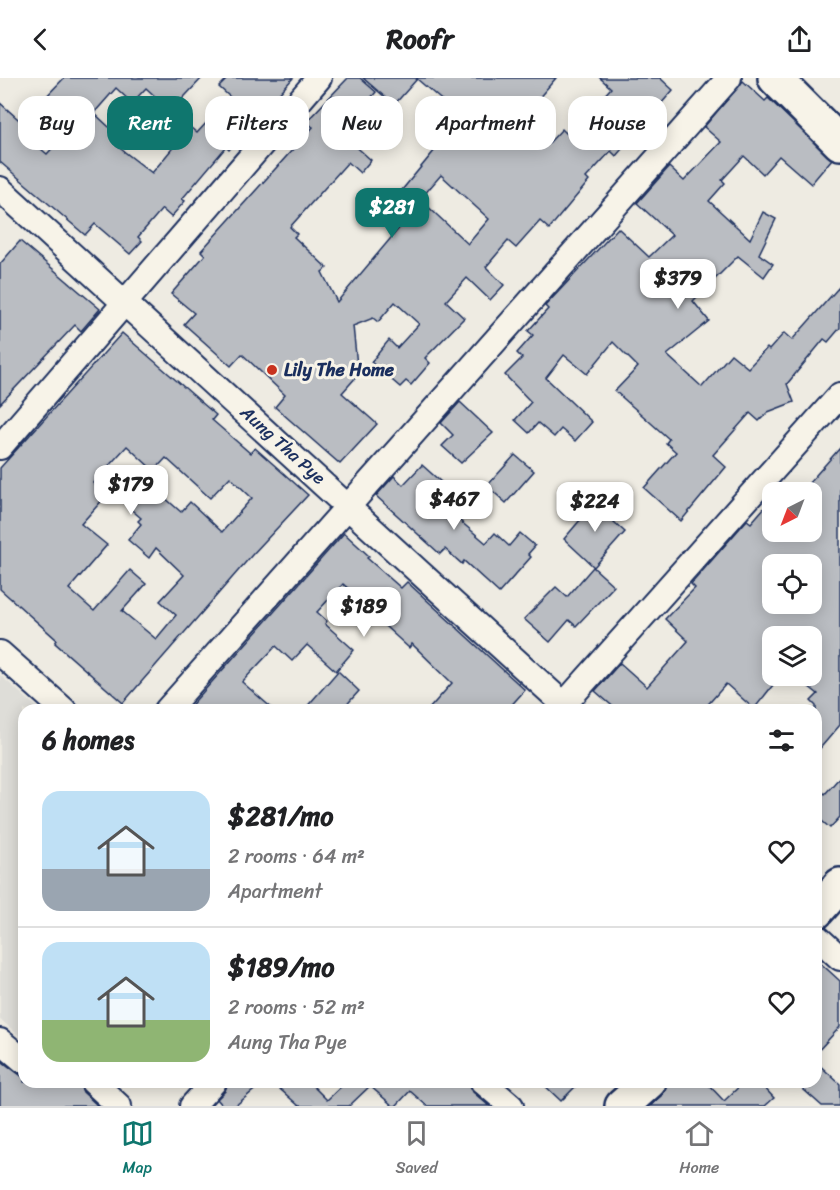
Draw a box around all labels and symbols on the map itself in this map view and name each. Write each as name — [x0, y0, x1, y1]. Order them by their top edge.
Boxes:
pin: $281 — [356, 188, 428, 239]
pin: $379 — [642, 259, 714, 310]
place label: Lily The Home — [284, 354, 395, 386]
marker: Lily The Home — [265, 363, 279, 377]
street label: Aung Tha Pye — [232, 397, 334, 493]
pin: $179 — [95, 465, 167, 516]
pin: $467 — [418, 480, 490, 531]
pin: $224 — [559, 482, 631, 533]
north arrow — [762, 482, 822, 542]
pin: $189 — [328, 587, 400, 638]

